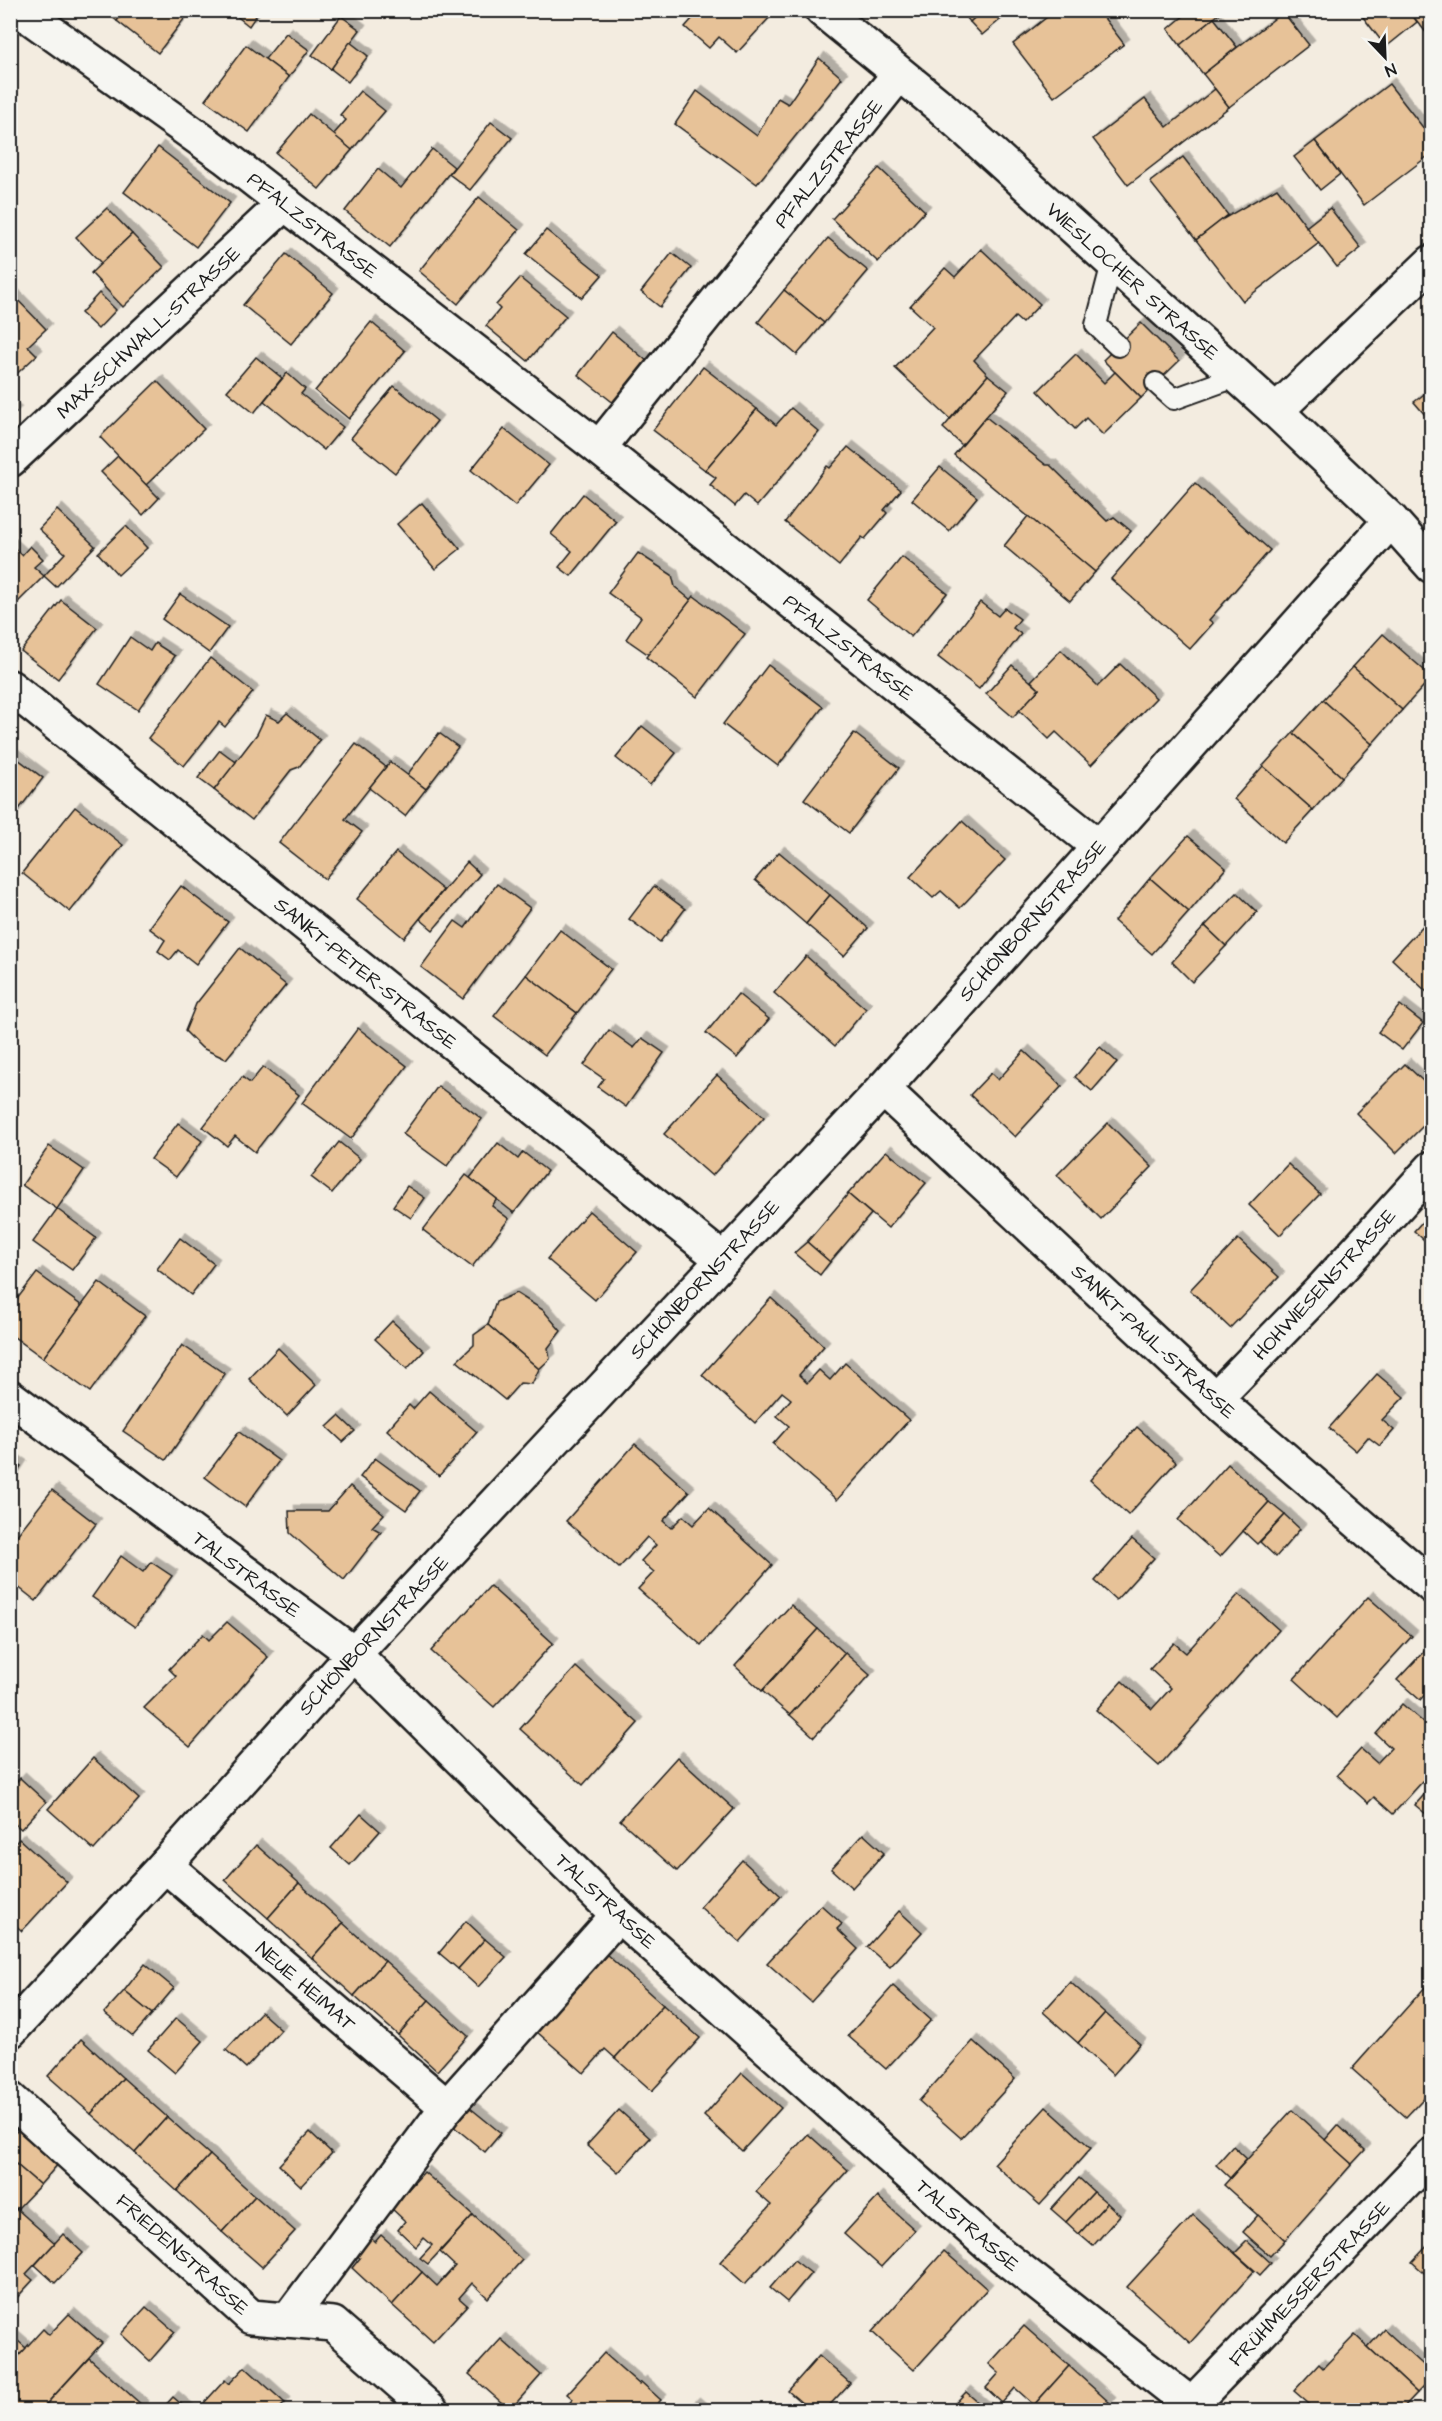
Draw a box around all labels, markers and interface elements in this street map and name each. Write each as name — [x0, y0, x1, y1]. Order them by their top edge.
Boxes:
north arrow — [1355, 27, 1415, 87]
text: N — [1382, 58, 1399, 82]
street label: PFALZSTRASSE — [768, 93, 890, 234]
street label: PFALZSTRASSE — [241, 166, 384, 286]
street label: WIESLOCHER STRASSE — [1040, 196, 1225, 367]
street label: MAX-SCHWALL-STRASSE — [51, 240, 247, 426]
street label: PFALZSTRASSE — [777, 588, 920, 708]
street label: SCHÖNBORNSTRASSE — [952, 833, 1113, 1008]
street label: SANKT-PETER-STRASSE — [268, 891, 463, 1057]
street label: SCHÖNBORNSTRASSE — [623, 1193, 786, 1366]
street label: HOHWIESENSTRASSE — [1247, 1202, 1403, 1367]
street label: SANKT-PAUL-STRASSE — [1065, 1258, 1242, 1426]
street label: TALSTRASSE — [186, 1525, 306, 1625]
street label: SCHÖNBORNSTRASSE — [292, 1549, 455, 1722]
street label: TALSTRASSE — [549, 1847, 662, 1956]
street label: NEUE HEIMAT — [249, 1935, 362, 2038]
street label: TALSTRASSE — [909, 2173, 1025, 2279]
street label: FRIEDENSTRASSE — [110, 2187, 255, 2322]
street label: FRÜHMESSERSTRASSE — [1223, 2194, 1397, 2373]

